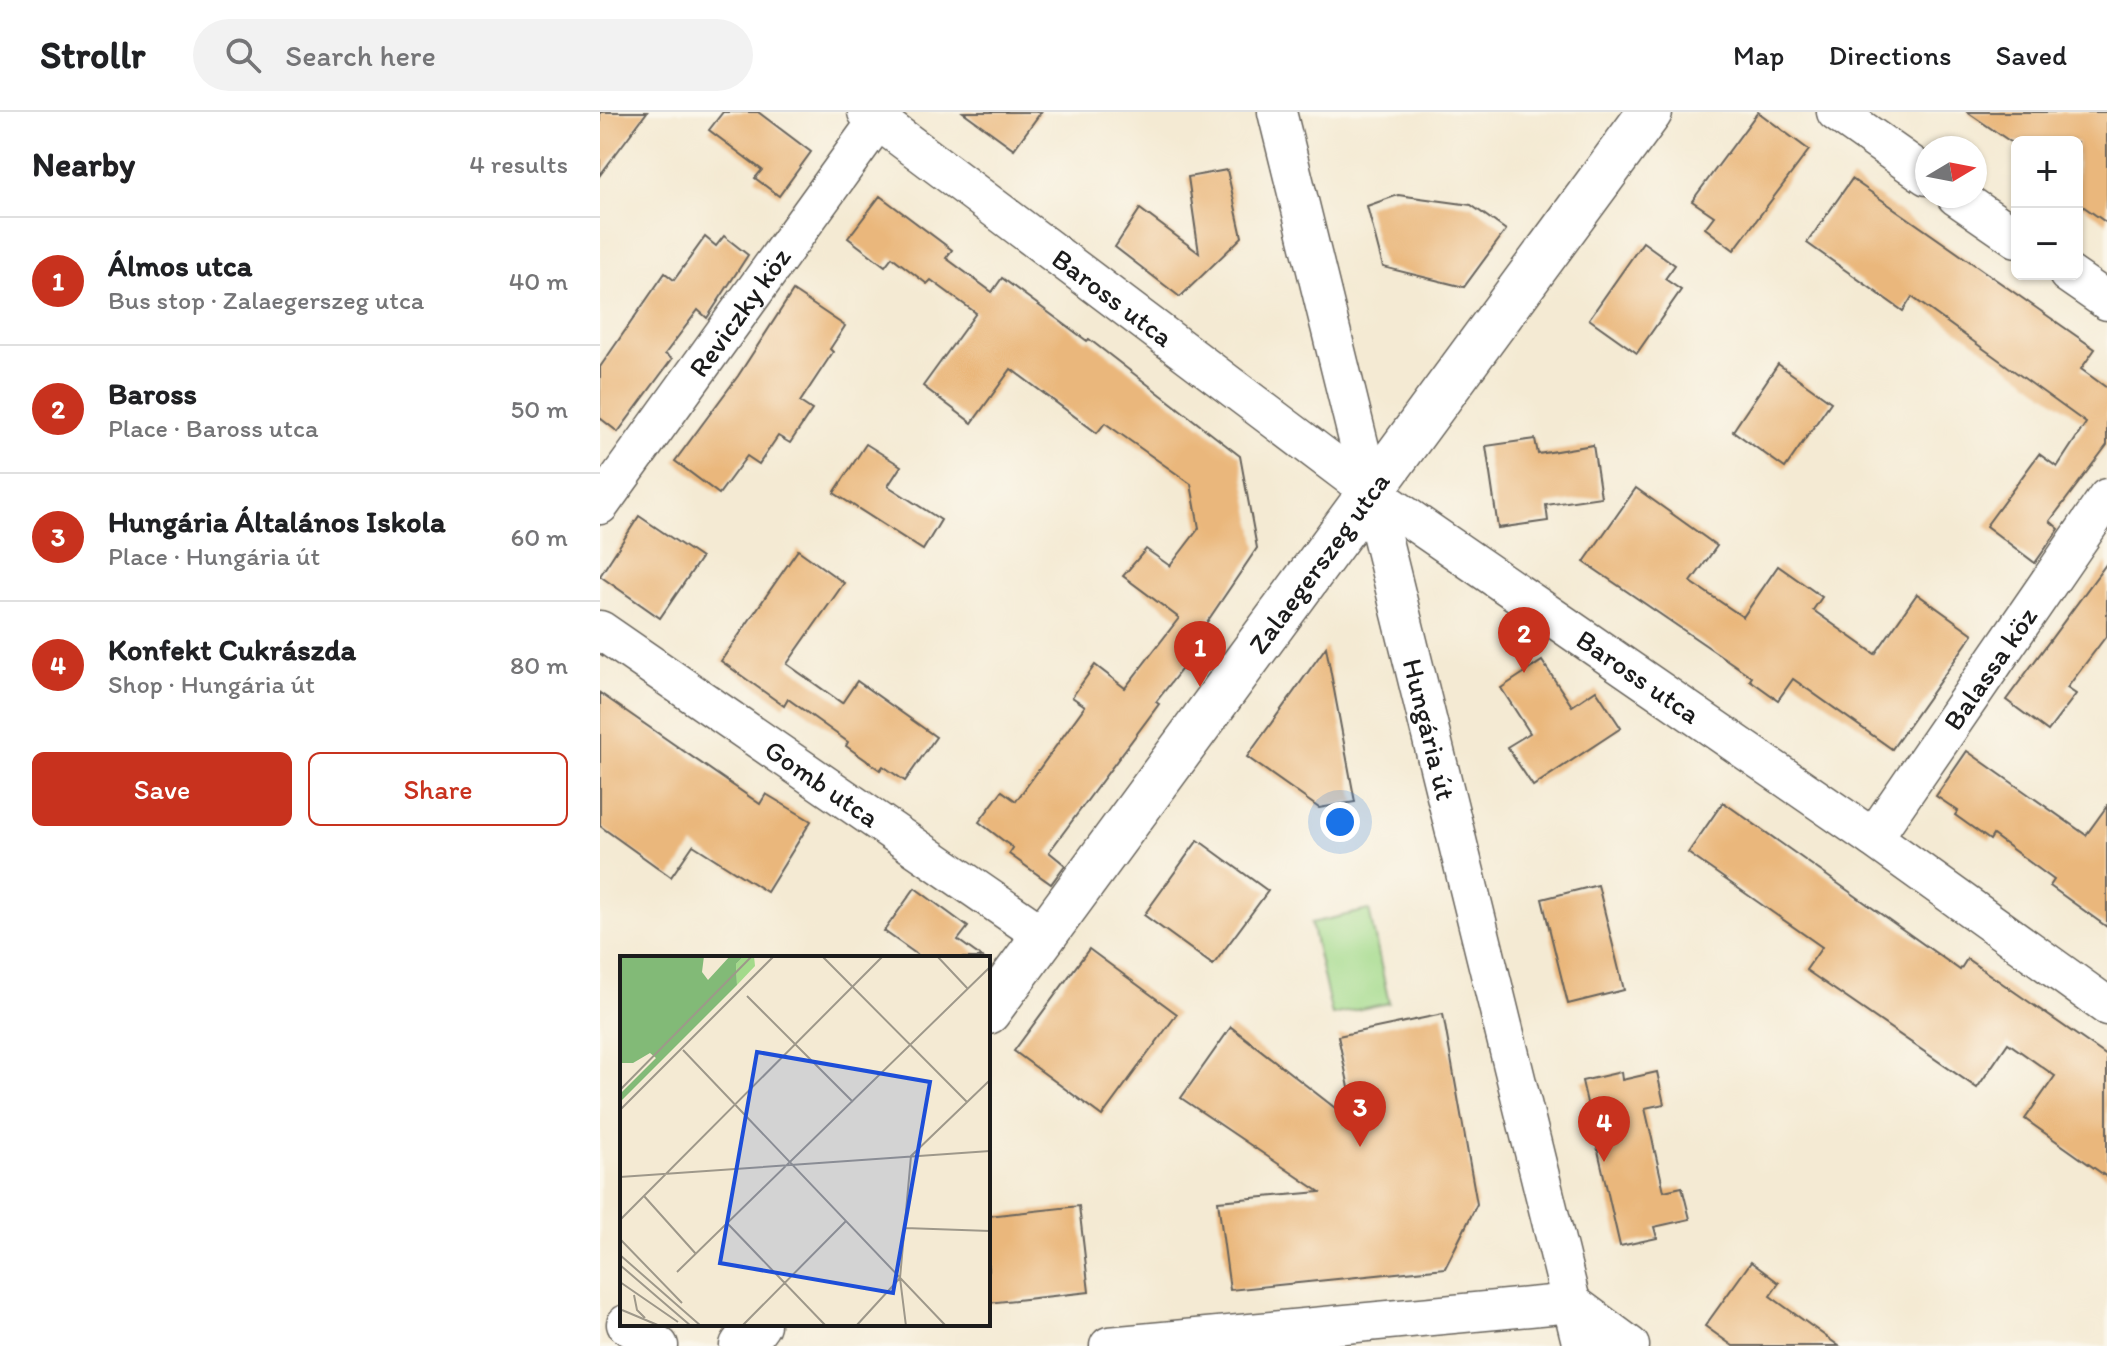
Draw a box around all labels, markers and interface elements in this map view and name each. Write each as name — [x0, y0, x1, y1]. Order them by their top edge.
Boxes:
search box — [193, 19, 753, 91]
text: Strollr — [40, 32, 145, 78]
icon: search — [221, 33, 265, 77]
text: Search here — [285, 37, 436, 74]
text: Map — [1733, 38, 1784, 72]
text: Directions — [1828, 38, 1952, 72]
text: Saved — [1996, 38, 2067, 72]
north arrow — [1915, 136, 1987, 208]
map controls — [2011, 136, 2083, 280]
button: + — [2011, 136, 2083, 208]
text: Nearby — [32, 144, 135, 185]
text: 4 results — [469, 148, 568, 180]
button: − — [2011, 208, 2083, 280]
street label: Reviczky köz — [681, 241, 797, 383]
street label: Baross utca — [1046, 241, 1181, 354]
text: Álmos utca — [108, 247, 252, 284]
text: 1 — [52, 265, 64, 297]
text: 40 m — [509, 265, 568, 297]
text: Bus stop · Zalaegerszeg utca — [108, 284, 424, 316]
text: Baross — [108, 375, 197, 412]
text: 2 — [51, 393, 65, 425]
text: 50 m — [511, 393, 568, 425]
text: Place · Baross utca — [108, 412, 318, 444]
street label: Zalaegerszeg utca — [1241, 465, 1397, 660]
text: Hungária Általános Iskola — [108, 503, 446, 540]
text: 3 — [51, 521, 65, 553]
text: 60 m — [511, 521, 568, 553]
text: Place · Hungária út — [108, 540, 320, 572]
street label: Balassa köz — [1936, 600, 2044, 736]
pin: 2 — [1498, 607, 1550, 673]
pin: 1 — [1174, 621, 1226, 687]
street label: Baross utca — [1570, 622, 1707, 731]
text: Konfekt Cukrászda — [108, 631, 356, 668]
text: 4 — [50, 649, 66, 681]
text: 80 m — [510, 649, 568, 681]
street label: Hungária út — [1396, 655, 1463, 804]
text: Shop · Hungária út — [108, 668, 315, 700]
street label: Gomb utca — [758, 732, 887, 835]
button: Save — [32, 752, 292, 826]
button: Share — [308, 752, 568, 826]
your location — [1320, 802, 1360, 842]
inset map — [620, 956, 990, 1326]
pin: 3 — [1334, 1081, 1386, 1147]
pin: 4 — [1578, 1096, 1630, 1162]

